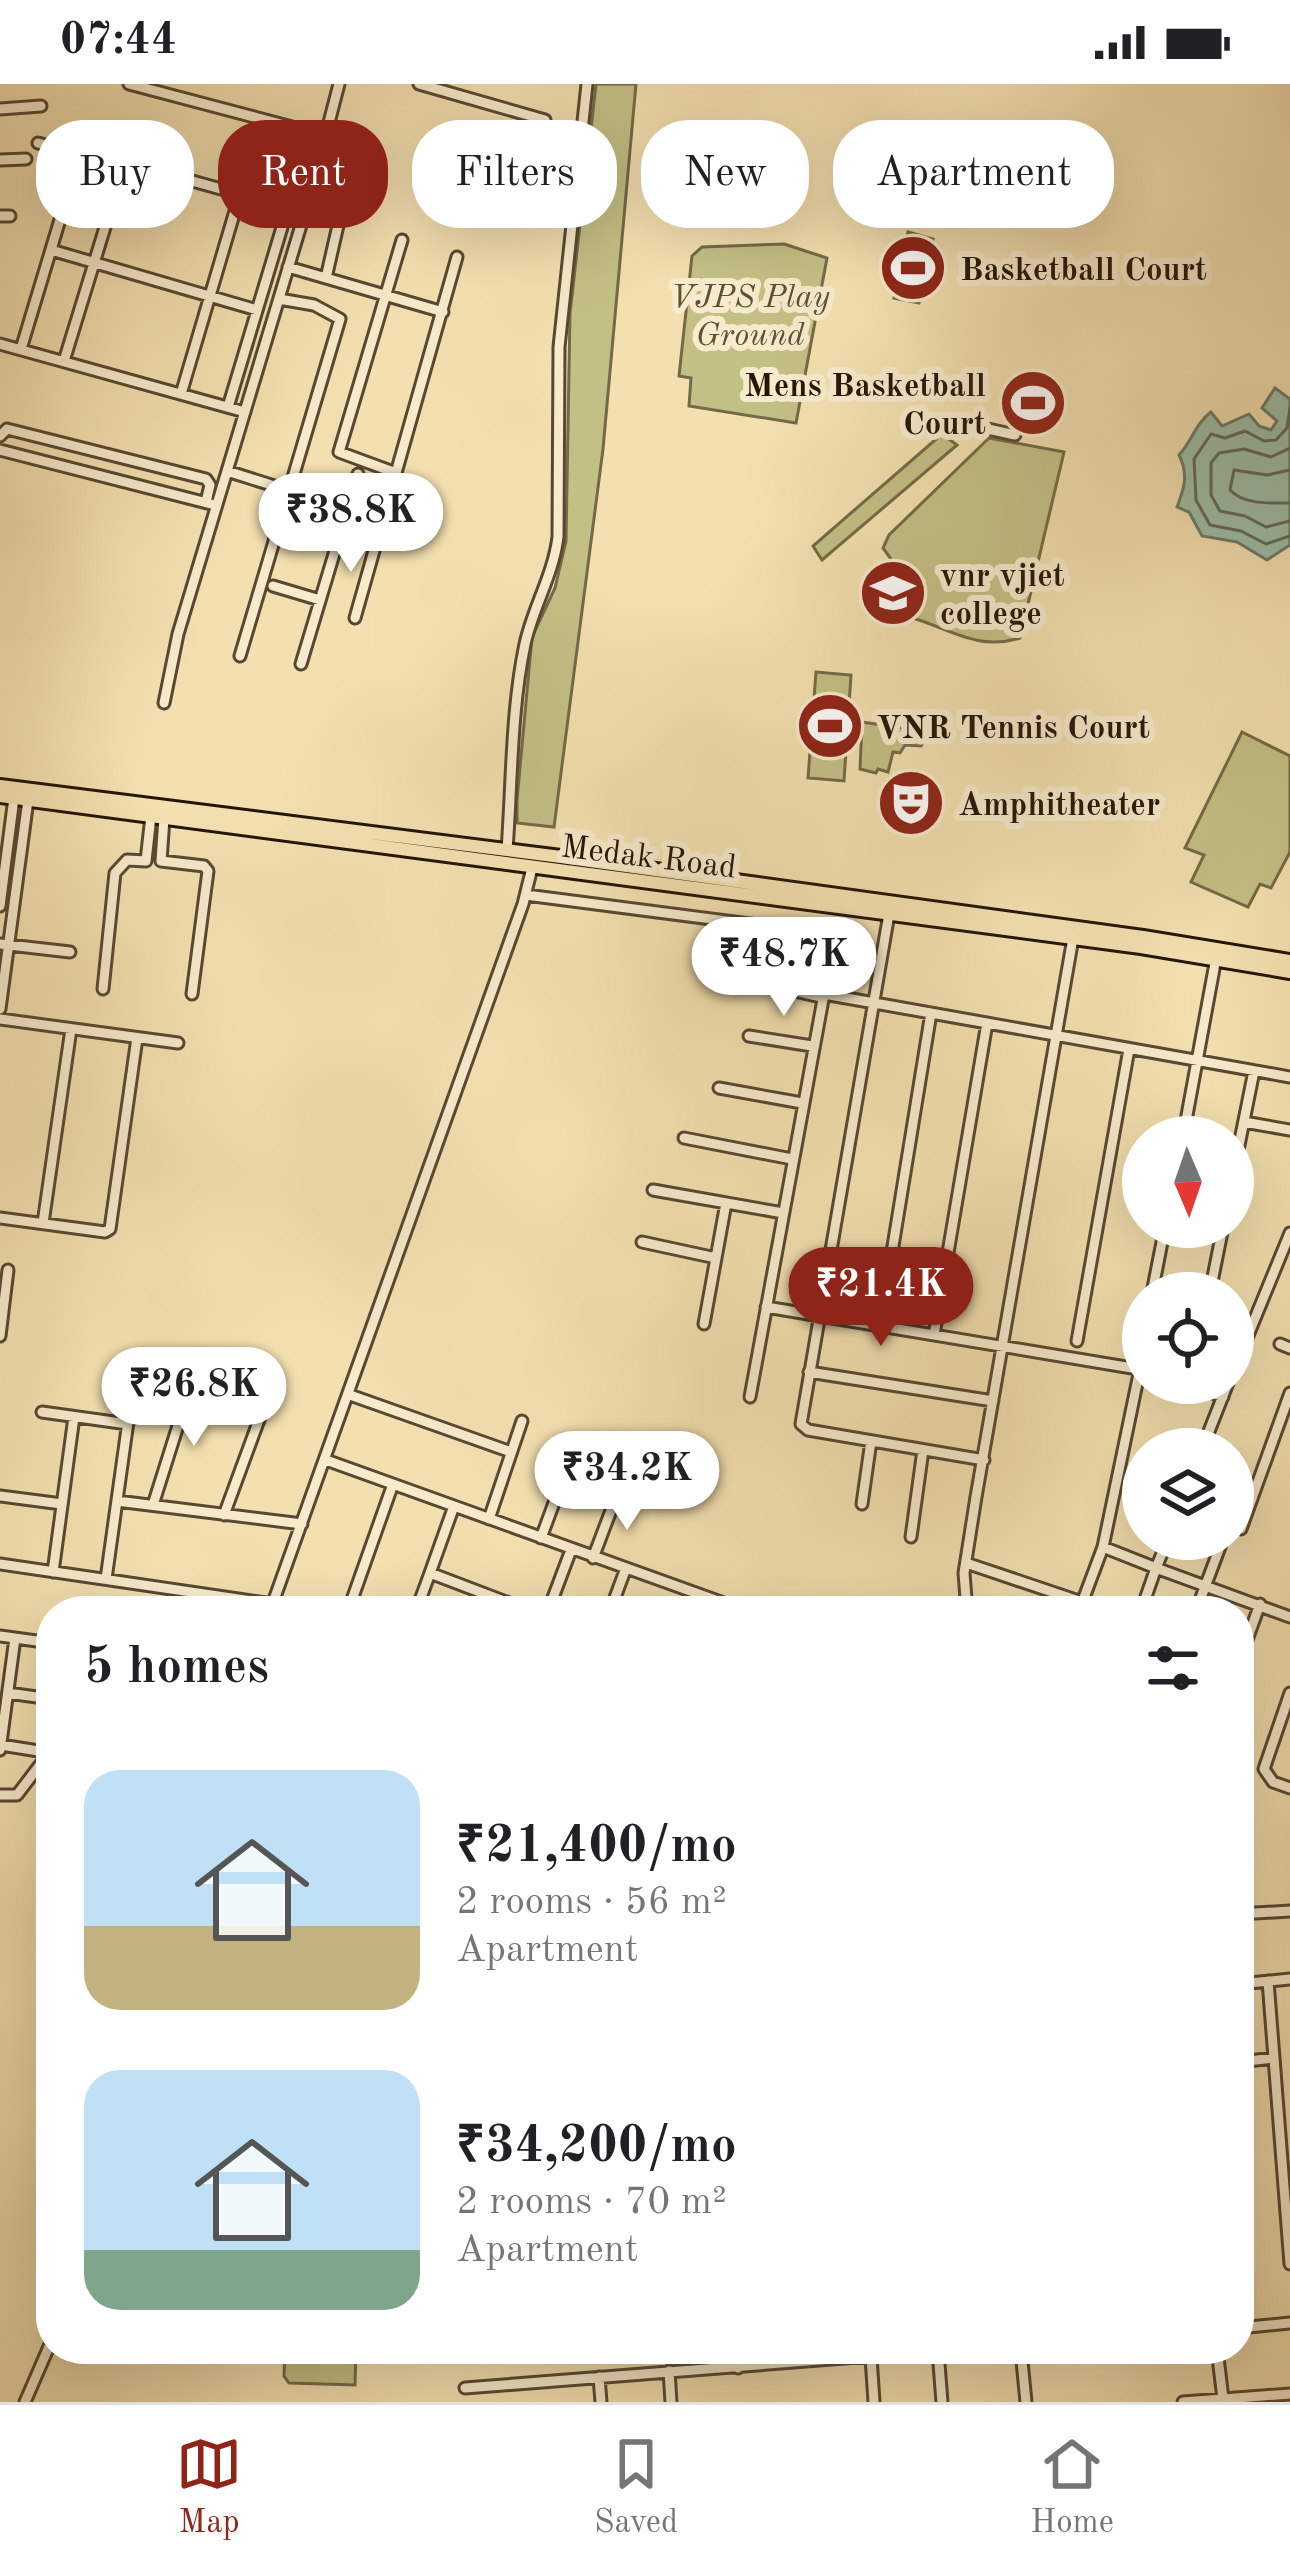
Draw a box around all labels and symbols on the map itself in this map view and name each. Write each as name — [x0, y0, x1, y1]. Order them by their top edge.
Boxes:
sports icon: Basketball Court — [878, 233, 948, 303]
place label: Basketball Court — [960, 255, 1207, 288]
park label: VJPS Play Ground — [670, 282, 830, 353]
sports icon: Mens Basketball Court — [998, 368, 1068, 438]
place label: Mens Basketball Court — [744, 371, 986, 442]
pin: ₹38.8K — [253, 473, 449, 575]
school or university icon: vnr vjiet college — [858, 558, 928, 628]
place label: vnr vjiet college — [940, 561, 1065, 632]
sports icon: VNR Tennis Court — [795, 691, 865, 761]
place label: VNR Tennis Court — [876, 713, 1150, 746]
theatre icon: Amphitheater — [876, 768, 946, 838]
place label: Amphitheater — [958, 790, 1160, 823]
street label: Medak Road — [559, 831, 738, 886]
pin: ₹48.7K — [686, 917, 882, 1019]
north arrow — [1122, 1116, 1254, 1248]
pin: ₹21.4K — [783, 1247, 979, 1349]
pin: ₹26.8K — [96, 1347, 292, 1449]
pin: ₹34.2K — [529, 1431, 725, 1533]

